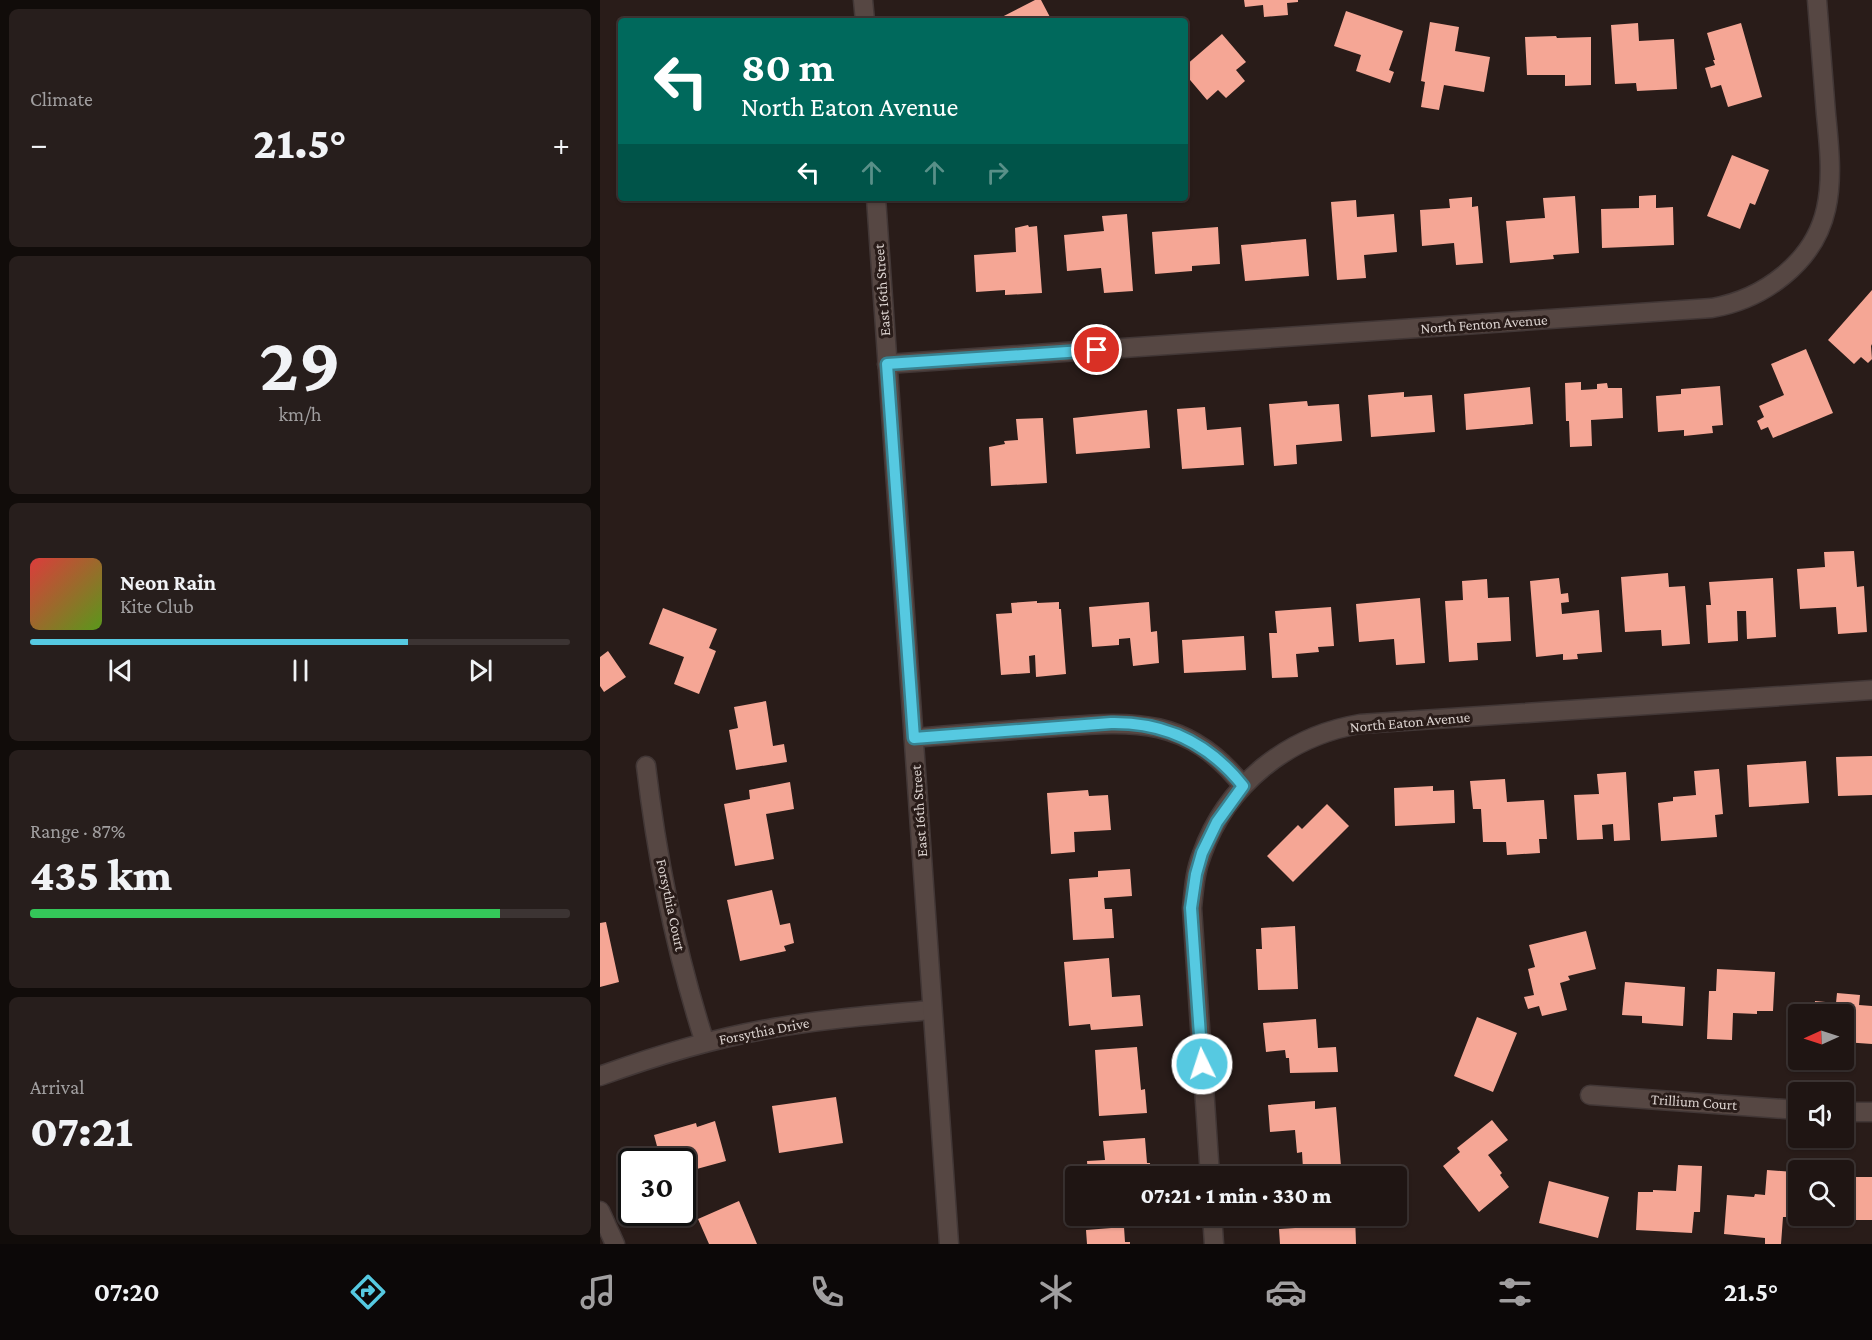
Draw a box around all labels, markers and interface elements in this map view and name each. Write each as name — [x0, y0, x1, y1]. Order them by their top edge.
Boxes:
icon: left — [642, 42, 720, 120]
text: 80 m — [741, 43, 835, 90]
text: Climate — [30, 88, 93, 110]
text: North Eaton Avenue — [741, 92, 958, 122]
text: 21.5° — [253, 118, 347, 168]
text: − — [30, 125, 47, 162]
text: + — [553, 125, 570, 162]
icon: left — [792, 156, 825, 189]
icon: ahead — [855, 156, 888, 189]
icon: ahead — [918, 156, 951, 189]
icon: right — [981, 156, 1014, 189]
street label: East 16th Street — [871, 242, 893, 337]
street label: North Fenton Avenue — [1420, 312, 1549, 336]
text: 29 — [259, 320, 341, 407]
pin — [1071, 324, 1122, 375]
icon: arrive — [1080, 333, 1113, 366]
text: km/h — [278, 403, 322, 425]
text: Neon Rain — [120, 570, 216, 595]
text: Kite Club — [120, 595, 194, 617]
icon: previous — [104, 654, 137, 687]
icon: pause — [284, 654, 317, 687]
icon: next — [464, 654, 497, 687]
street label: North Eaton Avenue — [1349, 709, 1471, 735]
street label: East 16th Street — [908, 763, 930, 858]
text: Range · 87% — [30, 820, 125, 842]
text: 435 km — [30, 850, 172, 900]
street label: Forsythia Court — [652, 858, 689, 954]
north arrow — [1788, 1004, 1854, 1070]
map controls — [1788, 1004, 1854, 1226]
street label: Forsythia Drive — [717, 1014, 811, 1049]
position arrow — [1170, 1032, 1234, 1096]
text: Arrival — [30, 1076, 84, 1098]
button: sound — [1788, 1082, 1854, 1148]
street label: Trillium Court — [1650, 1091, 1739, 1113]
text: 07:21 — [30, 1106, 133, 1156]
speed limit sign: 30 — [618, 1148, 696, 1226]
button: search — [1788, 1160, 1854, 1226]
text: 07:21 · 1 min · 330 m — [1141, 1183, 1331, 1208]
icon: directions — [347, 1271, 389, 1313]
icon: music — [577, 1271, 619, 1313]
icon: phone — [806, 1271, 848, 1313]
icon: climate — [1035, 1271, 1077, 1313]
icon: car — [1265, 1271, 1307, 1313]
icon: filters — [1494, 1271, 1536, 1313]
text: 07:20 — [94, 1277, 160, 1307]
text: 21.5° — [1724, 1277, 1778, 1307]

